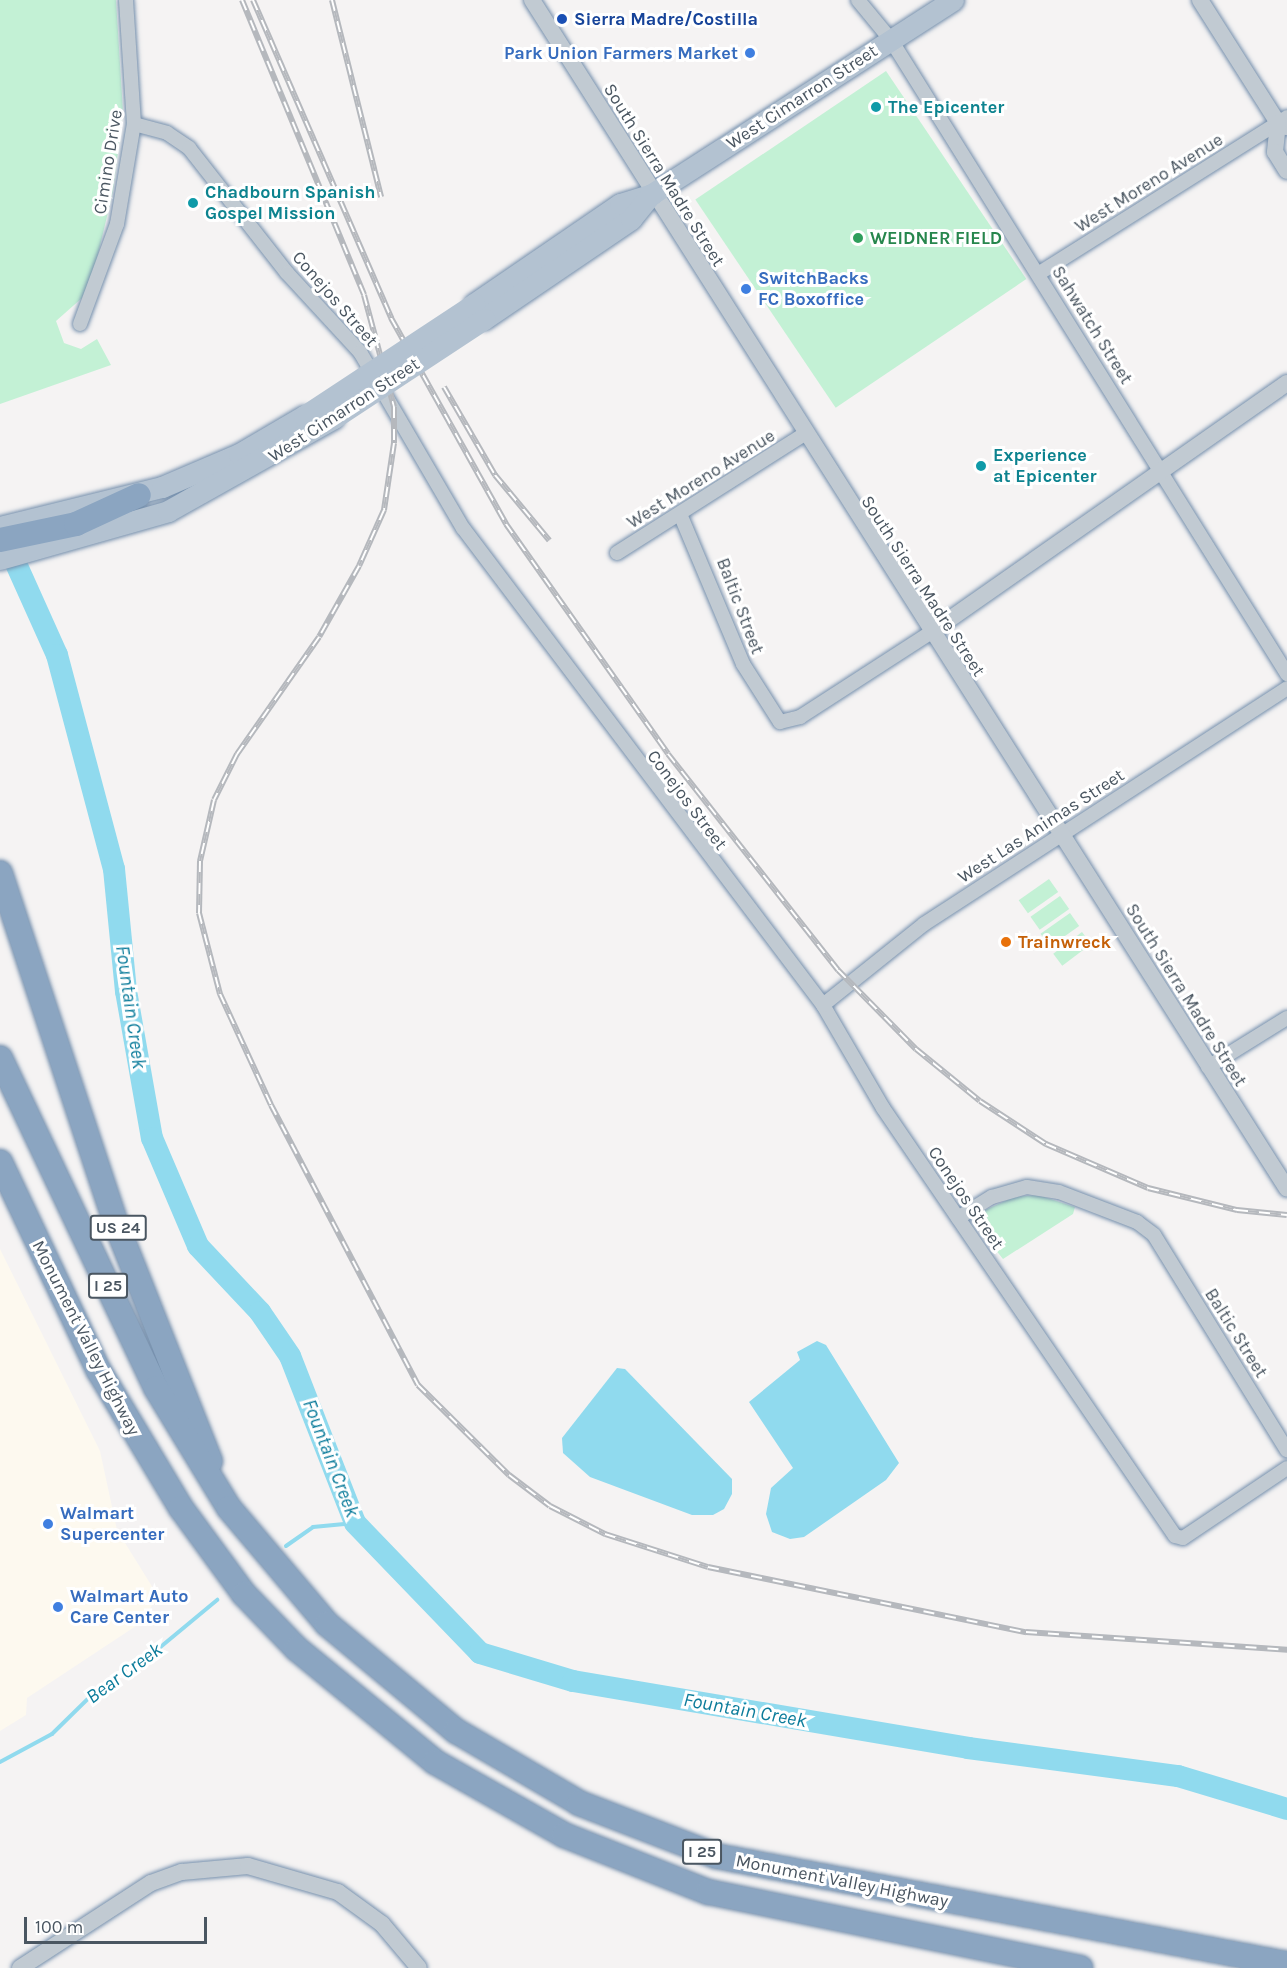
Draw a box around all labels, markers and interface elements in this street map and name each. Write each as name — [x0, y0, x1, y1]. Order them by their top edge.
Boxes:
place label: Sierra Madre/Costilla — [574, 8, 758, 30]
marker: Sierra Madre/Costilla — [555, 12, 569, 26]
street label: West Cimarron Street — [722, 40, 882, 154]
place label: Park Union Farmers Market — [504, 42, 738, 64]
marker: Park Union Farmers Market — [743, 46, 757, 60]
street label: South Sierra Madre Street — [599, 80, 729, 270]
place label: The Epicenter — [888, 96, 1004, 118]
marker: The Epicenter — [869, 100, 883, 114]
street label: Cimino Drive — [89, 108, 127, 216]
street label: West Moreno Avenue — [1071, 129, 1227, 237]
place label: Chadbourn Spanish Gospel Mission — [205, 182, 375, 224]
marker: Chadbourn Spanish Gospel Mission — [186, 196, 200, 210]
place label: WEIDNER FIELD — [870, 227, 1002, 249]
marker: WEIDNER FIELD — [851, 231, 865, 245]
street label: Conejos Street — [288, 247, 382, 351]
street label: Sahwatch Street — [1047, 262, 1137, 388]
place label: SwitchBacks FC Boxoffice — [758, 268, 869, 310]
marker: SwitchBacks FC Boxoffice — [739, 282, 753, 296]
street label: West Cimarron Street — [264, 353, 424, 467]
street label: West Moreno Avenue — [623, 425, 779, 533]
place label: Experience at Epicenter — [993, 445, 1097, 488]
marker: Experience at Epicenter — [974, 459, 988, 473]
street label: South Sierra Madre Street — [856, 491, 990, 681]
street label: Baltic Street — [712, 555, 768, 657]
street label: Conejos Street — [642, 746, 732, 854]
street label: West Las Animas Street — [954, 764, 1128, 888]
street label: South Sierra Madre Street — [1121, 900, 1251, 1090]
place label: Trainwreck — [1018, 931, 1111, 953]
marker: Trainwreck — [999, 935, 1013, 949]
water label: Fountain Creek — [110, 944, 152, 1070]
street label: Conejos Street — [924, 1142, 1008, 1254]
road number: US 24 — [90, 1215, 146, 1241]
street label: Monument Valley Highway — [27, 1237, 145, 1439]
road number: I 25 — [87, 1273, 129, 1299]
street label: Baltic Street — [1200, 1284, 1272, 1382]
water label: Fountain Creek — [297, 1396, 365, 1520]
place label: Walmart Supercenter — [60, 1503, 164, 1546]
marker: Walmart Supercenter — [41, 1517, 55, 1531]
place label: Walmart Auto Care Center — [70, 1586, 188, 1628]
marker: Walmart Auto Care Center — [51, 1600, 65, 1614]
water label: Bear Creek — [81, 1637, 167, 1709]
water label: Fountain Creek — [682, 1687, 808, 1733]
road number: I 25 — [681, 1839, 723, 1865]
street label: Monument Valley Highway — [734, 1850, 950, 1912]
scale bar — [27, 1905, 210, 1943]
text: 100 m — [35, 1916, 83, 1938]

